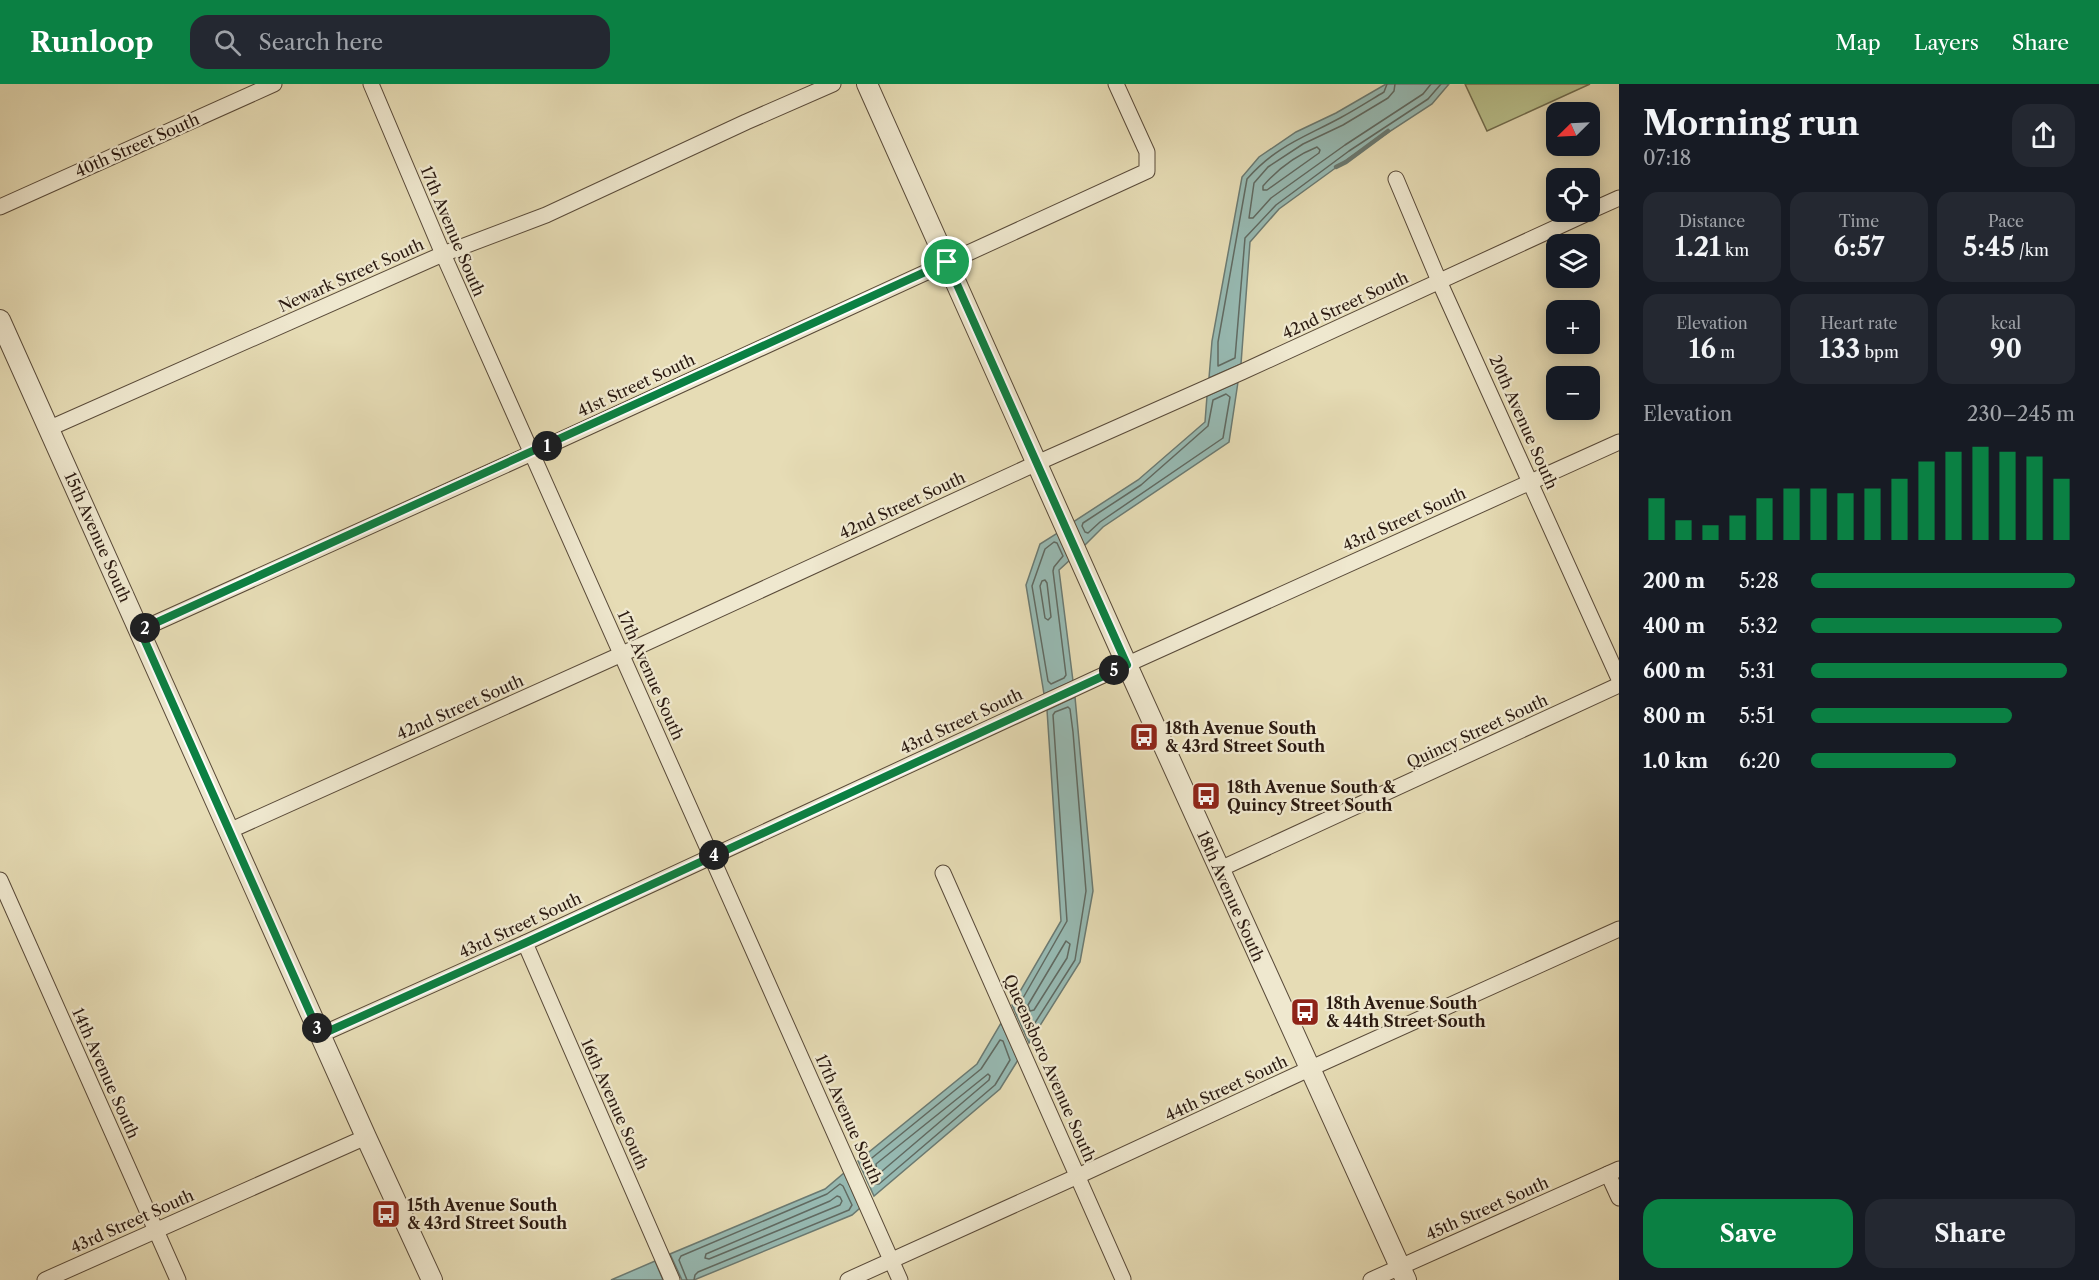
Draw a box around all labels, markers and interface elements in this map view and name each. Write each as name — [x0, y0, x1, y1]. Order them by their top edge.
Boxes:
search box — [190, 15, 610, 69]
text: Runloop — [30, 25, 154, 59]
icon: search — [211, 26, 244, 59]
text: Search here — [259, 29, 383, 56]
text: Map — [1836, 30, 1881, 55]
text: Layers — [1914, 30, 1979, 55]
text: Share — [2012, 30, 2069, 55]
north arrow — [1546, 102, 1600, 156]
map controls — [1546, 102, 1600, 420]
text: Morning run — [1643, 103, 1859, 144]
button: share — [2012, 104, 2075, 167]
street label: 40th Street South — [72, 109, 202, 181]
text: 07:18 — [1643, 146, 1691, 170]
street label: 17th Avenue South — [416, 163, 490, 299]
button: locate — [1546, 168, 1600, 222]
text: Distance — [1679, 211, 1745, 231]
text: Time — [1839, 211, 1879, 231]
text: Pace — [1988, 211, 2024, 231]
text: 1.21 — [1675, 231, 1721, 263]
text: 6:57 — [1833, 231, 1885, 263]
text: 5:45 — [1963, 231, 2015, 263]
street label: Newark Street South — [275, 234, 427, 316]
button: layers — [1546, 234, 1600, 288]
pin — [921, 236, 972, 287]
text: km — [1721, 240, 1749, 260]
text: /km — [2015, 240, 2049, 260]
icon: arrive — [930, 245, 963, 278]
street label: 42nd Street South — [1279, 267, 1411, 343]
button: + — [1546, 300, 1600, 354]
text: Elevation — [1676, 313, 1748, 333]
text: Heart rate — [1820, 313, 1898, 333]
text: kcal — [1991, 313, 2021, 333]
text: 16 — [1689, 333, 1716, 365]
text: 133 — [1819, 333, 1860, 365]
text: 90 — [1990, 333, 2022, 365]
text: m — [1716, 342, 1735, 362]
text: bpm — [1860, 342, 1899, 362]
street label: 41st Street South — [574, 349, 698, 421]
street label: 20th Avenue South — [1485, 352, 1563, 492]
button: − — [1546, 366, 1600, 420]
text: Elevation — [1643, 402, 1732, 426]
text: 230–245 m — [1967, 402, 2075, 426]
pin: 1 — [532, 431, 562, 461]
text: 1 — [543, 436, 551, 456]
street label: 42nd Street South — [836, 467, 968, 543]
street label: 15th Avenue South — [60, 469, 136, 605]
street label: 43rd Street South — [1339, 483, 1469, 555]
text: 200 m — [1643, 569, 1705, 593]
text: 5:28 — [1739, 569, 1779, 593]
street label: 17th Avenue South — [613, 607, 689, 743]
pin: 2 — [130, 613, 160, 643]
text: 400 m — [1643, 614, 1705, 638]
text: 5:32 — [1739, 614, 1778, 638]
text: 2 — [140, 618, 150, 638]
pin: 5 — [1099, 655, 1129, 685]
text: 600 m — [1643, 659, 1705, 683]
text: 5:31 — [1739, 659, 1775, 683]
text: 5 — [1110, 660, 1118, 680]
street label: 42nd Street South — [393, 670, 527, 744]
street label: 43rd Street South — [896, 684, 1026, 758]
street label: Quincy Street South — [1403, 690, 1551, 772]
text: 800 m — [1643, 704, 1706, 728]
text: 5:51 — [1739, 704, 1775, 728]
place label: 18th Avenue South & 43rd Street South — [1165, 718, 1325, 756]
bus stop icon: 18th Avenue South & 43rd Street South — [1128, 721, 1160, 753]
text: 1.0 km — [1643, 749, 1708, 773]
text: 6:20 — [1739, 749, 1781, 773]
place label: 18th Avenue South & Quincy Street South — [1227, 777, 1397, 815]
bus stop icon: 18th Avenue South & Quincy Street South — [1190, 780, 1222, 812]
street label: 18th Avenue South — [1193, 827, 1269, 965]
pin: 4 — [699, 840, 729, 870]
text: 4 — [709, 845, 719, 865]
street label: 43rd Street South — [455, 888, 585, 962]
street label: Queensboro Avenue South — [999, 971, 1101, 1165]
place label: 18th Avenue South & 44th Street South — [1326, 993, 1486, 1031]
bus stop icon: 18th Avenue South & 44th Street South — [1289, 996, 1321, 1028]
street label: 14th Avenue South — [68, 1004, 144, 1142]
pin: 3 — [302, 1013, 332, 1043]
text: 3 — [312, 1018, 322, 1038]
street label: 16th Avenue South — [577, 1035, 653, 1173]
street label: 17th Avenue South — [811, 1051, 887, 1187]
street label: 44th Street South — [1162, 1051, 1290, 1125]
street label: 45th Street South — [1422, 1172, 1552, 1244]
street label: 43rd Street South — [67, 1185, 197, 1257]
place label: 15th Avenue South & 43rd Street South — [407, 1195, 567, 1233]
bus stop icon: 15th Avenue South & 43rd Street South — [370, 1198, 402, 1230]
button: Save — [1643, 1199, 1853, 1268]
button: Share — [1865, 1199, 2075, 1268]

